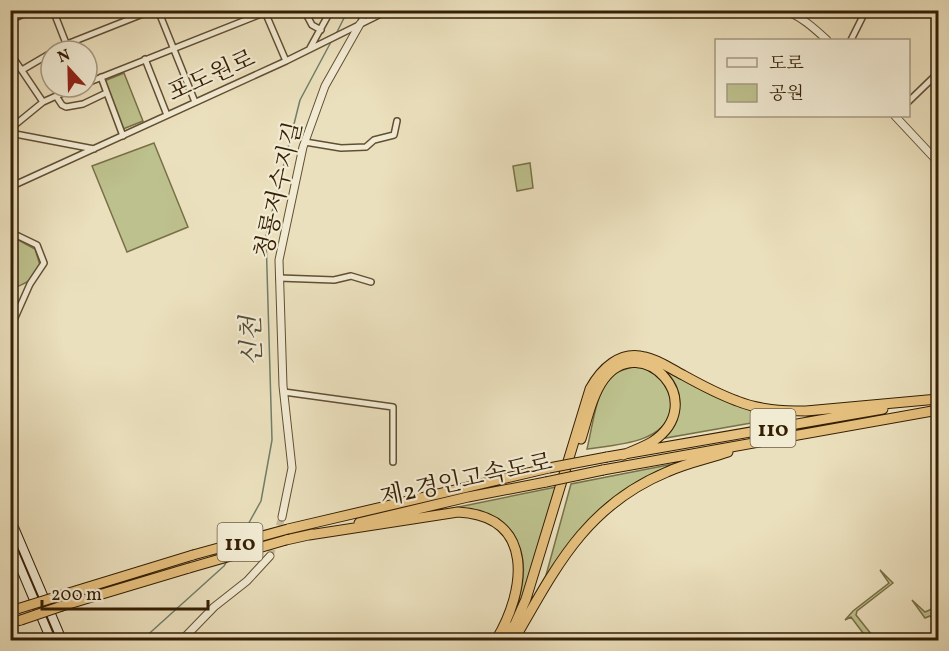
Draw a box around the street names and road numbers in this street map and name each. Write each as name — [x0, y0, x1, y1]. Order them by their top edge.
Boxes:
street label: 포도원로 — [163, 42, 261, 111]
street label: 청룡저수지길 — [248, 119, 312, 262]
road number: 110 — [750, 409, 796, 447]
street label: 제2경인고속도로 — [377, 446, 556, 516]
road number: 110 — [218, 523, 262, 561]

